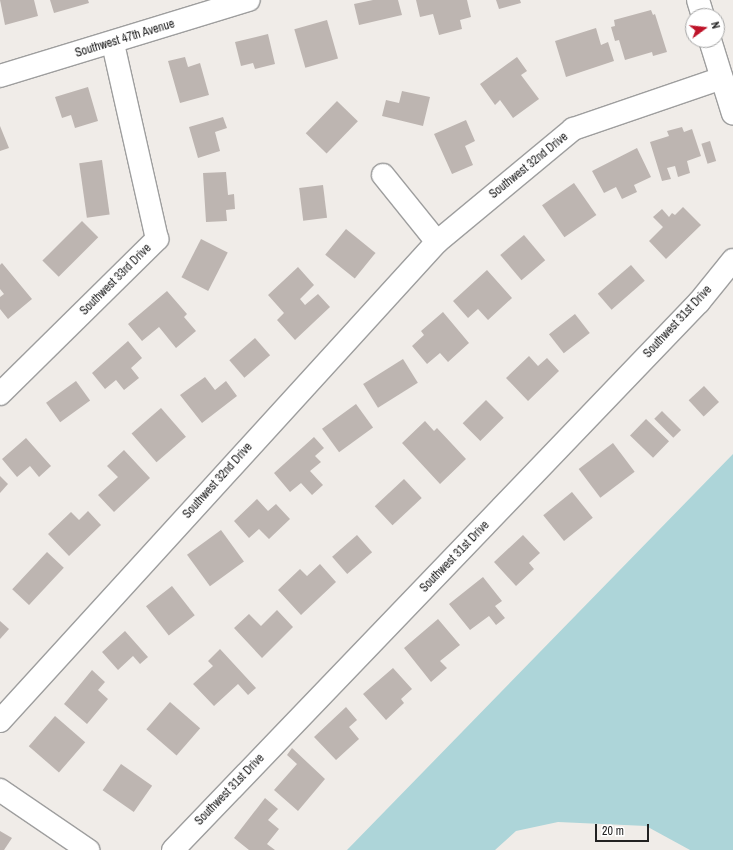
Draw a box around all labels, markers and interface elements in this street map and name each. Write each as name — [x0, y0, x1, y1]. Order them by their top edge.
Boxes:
north arrow — [685, 8, 725, 48]
street label: Southwest 47th Avenue — [73, 17, 177, 61]
text: N — [708, 20, 723, 30]
street label: Southwest 32nd Drive — [487, 130, 571, 202]
street label: Southwest 33rd Drive — [77, 241, 155, 319]
street label: Southwest 31st Drive — [641, 283, 715, 361]
street label: Southwest 32nd Drive — [180, 440, 256, 522]
street label: Southwest 31st Drive — [417, 518, 493, 596]
street label: Southwest 31st Drive — [192, 751, 268, 829]
scale bar — [597, 816, 651, 842]
text: 20 m — [602, 823, 624, 839]

